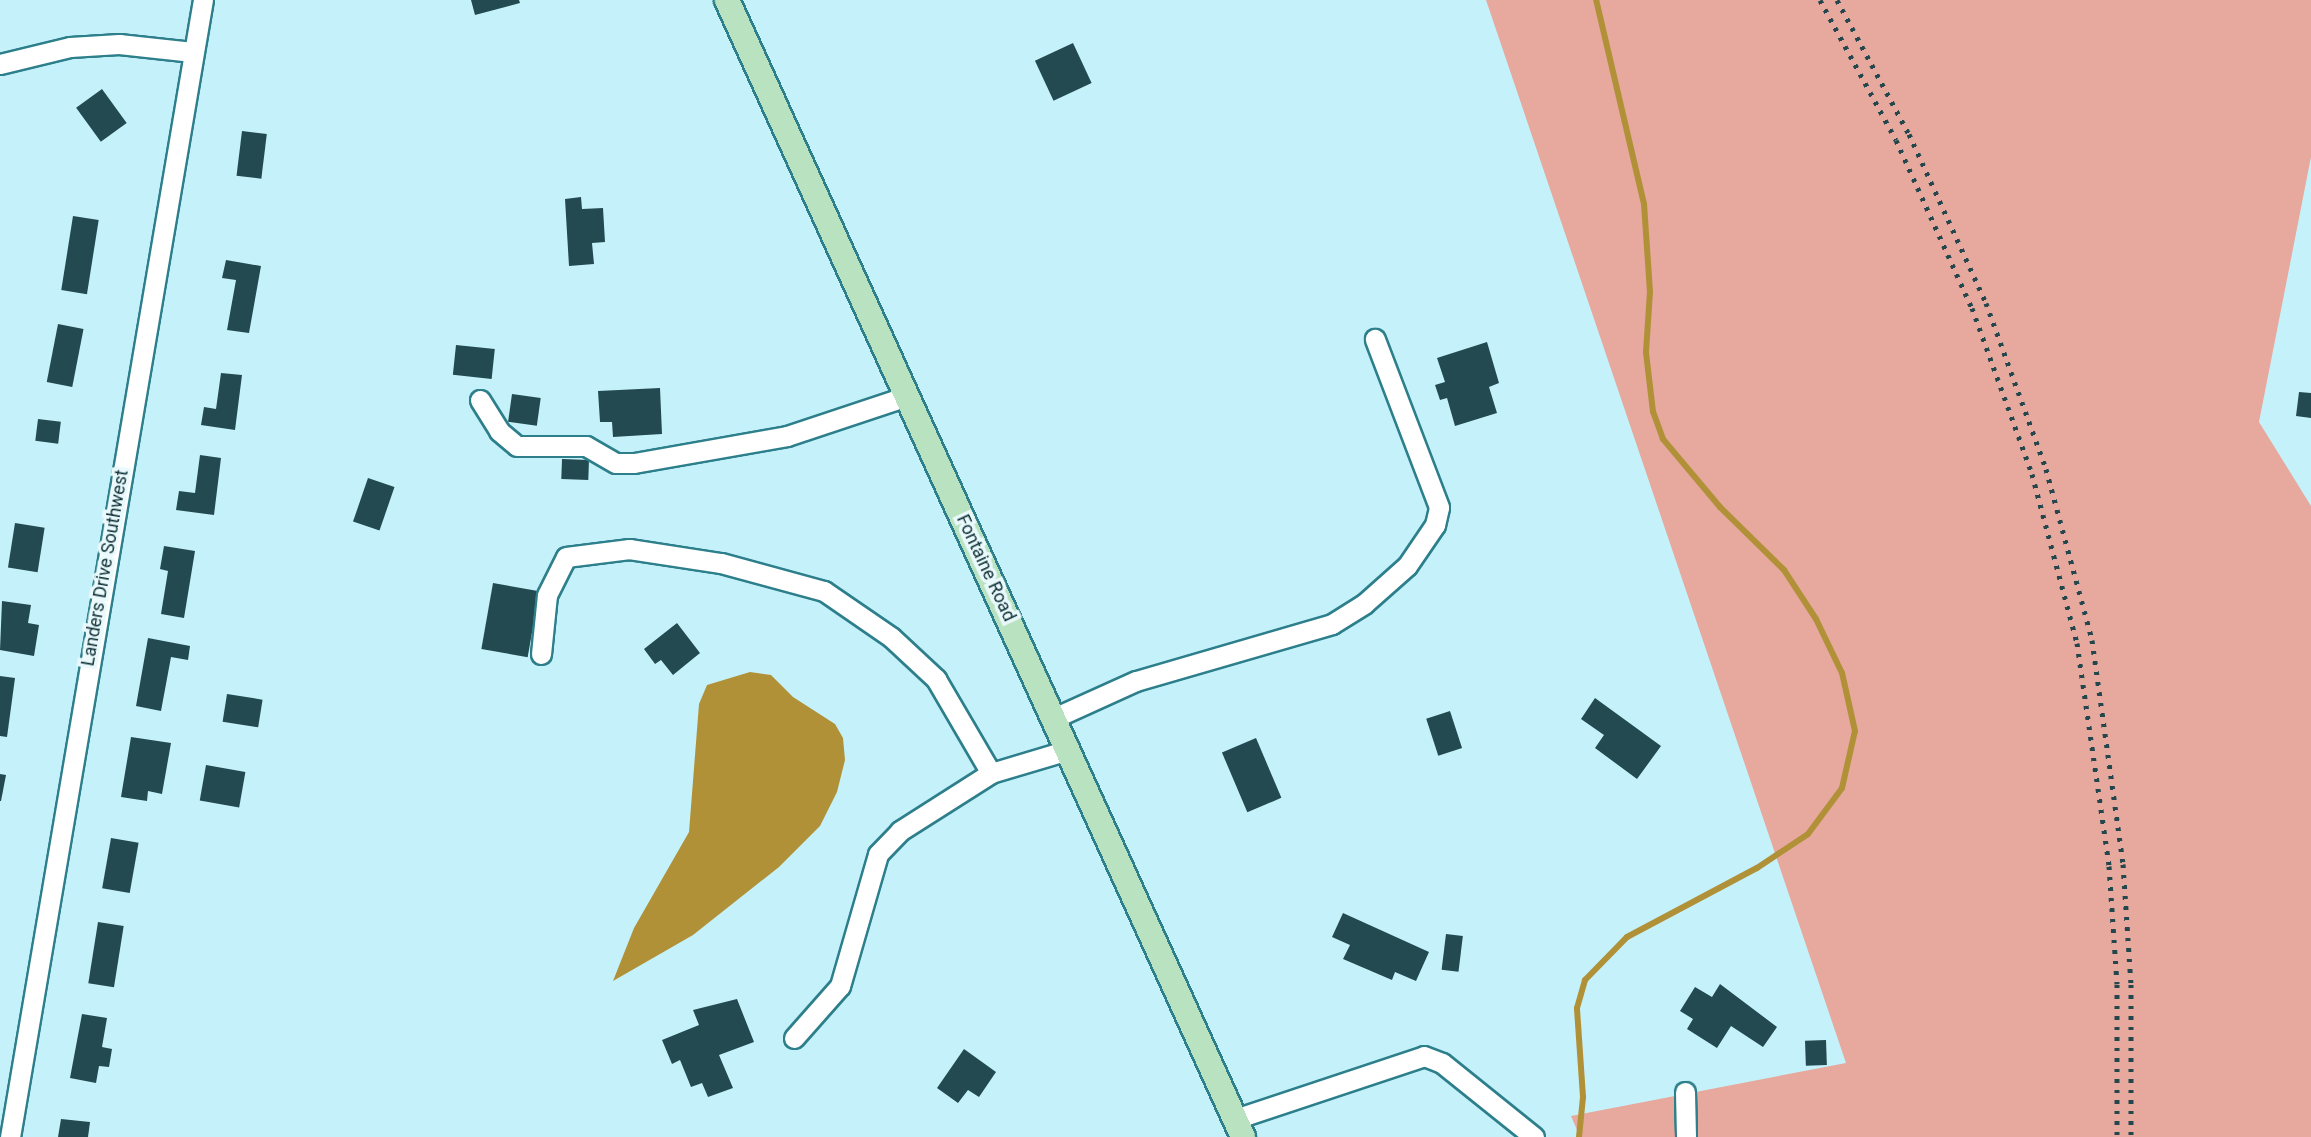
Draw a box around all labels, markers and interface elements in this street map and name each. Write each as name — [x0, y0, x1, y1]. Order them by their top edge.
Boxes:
street label: Landers Drive Southwest — [77, 468, 133, 668]
street label: Fontaine Road — [952, 511, 1020, 625]

